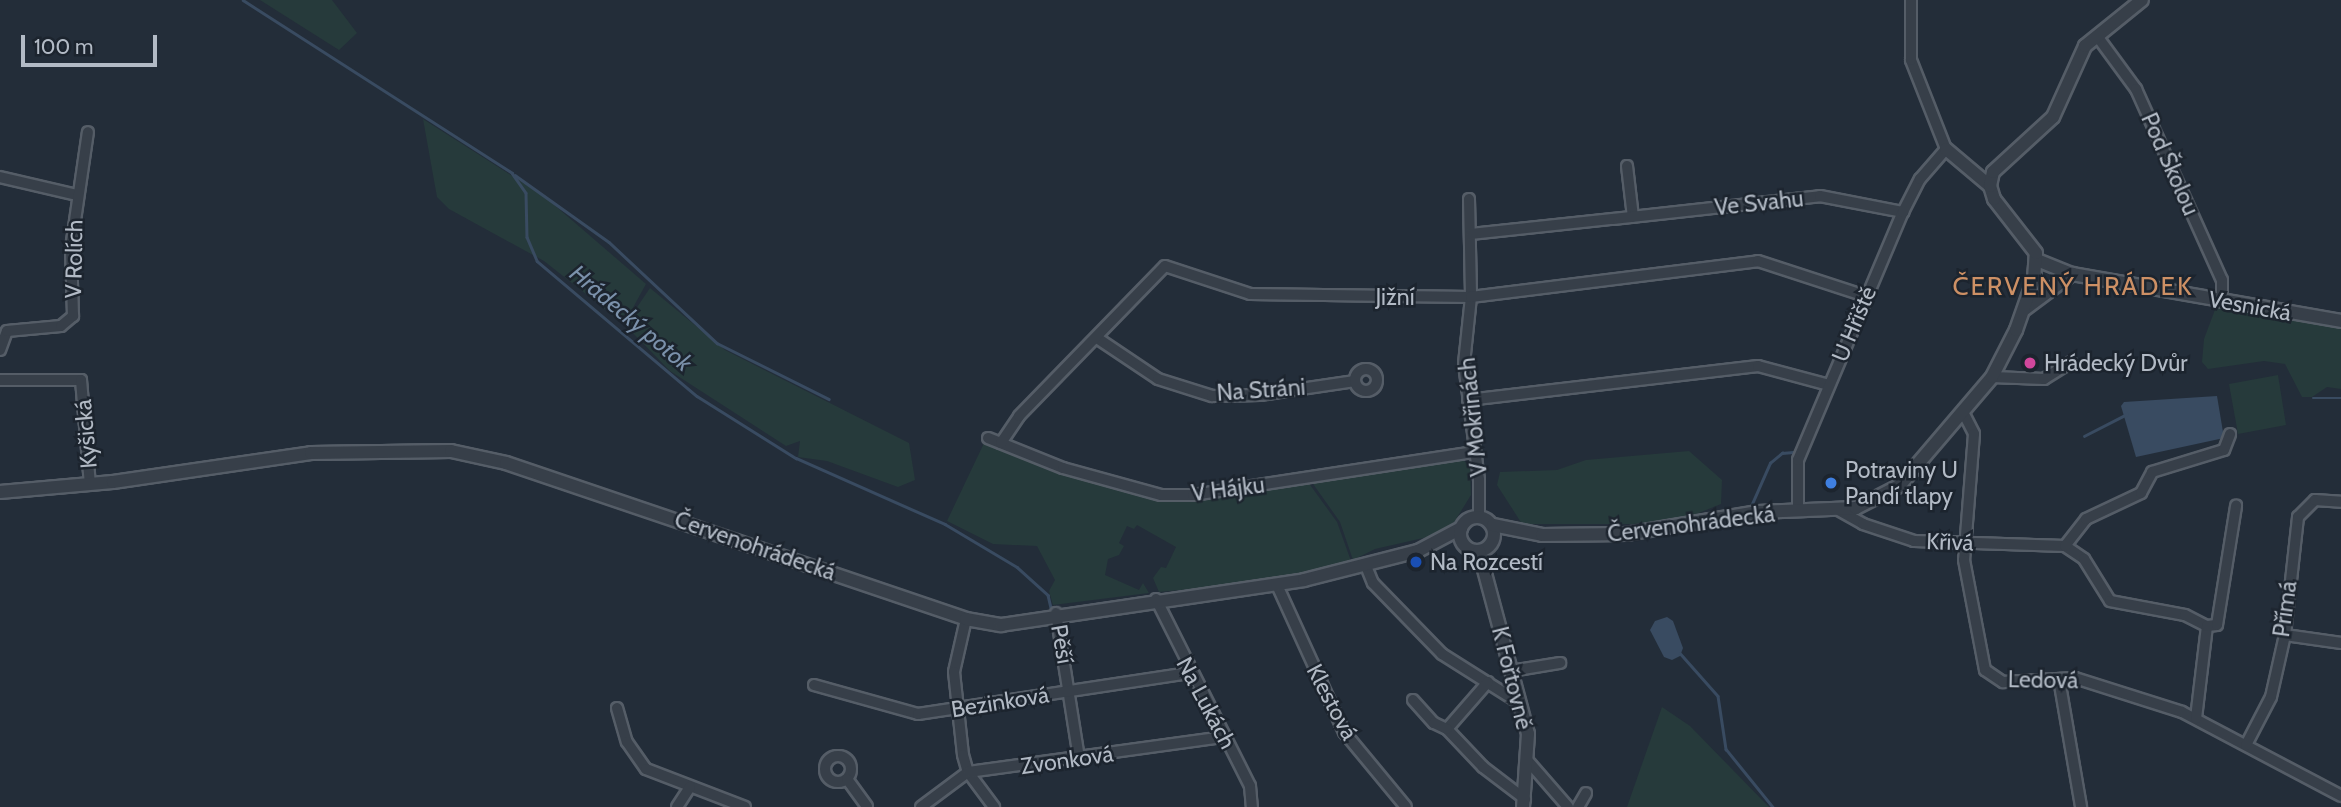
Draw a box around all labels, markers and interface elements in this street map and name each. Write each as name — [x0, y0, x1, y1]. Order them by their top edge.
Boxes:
scale bar — [24, 21, 161, 65]
text: 100 m — [34, 34, 93, 59]
street label: Pod Školou — [2135, 109, 2205, 219]
street label: Ve Svahu — [1713, 185, 1805, 221]
street label: V Rolích — [60, 220, 88, 298]
water label: Hrádecký potok — [564, 259, 698, 377]
district label: ČERVENÝ HRÁDEK — [1954, 271, 2192, 303]
street label: U Hřiště — [1826, 282, 1882, 366]
street label: Jižní — [1375, 283, 1415, 311]
street label: Vesnická — [2207, 285, 2293, 327]
place label: Hrádecký Dvůr — [2044, 349, 2188, 377]
marker: Hrádecký Dvůr — [2022, 355, 2038, 371]
street label: V Mokřinách — [1453, 356, 1493, 478]
street label: Na Stráni — [1216, 373, 1306, 407]
street label: Kyšická — [69, 398, 103, 470]
place label: Potraviny U Pandí tlapy — [1845, 456, 1958, 510]
street label: V Hájku — [1190, 471, 1266, 507]
marker: Potraviny U Pandí tlapy — [1823, 475, 1839, 491]
street label: Červenohrádecká — [1606, 500, 1776, 548]
street label: Červenohrádecká — [671, 506, 839, 586]
street label: Křivá — [1926, 527, 1974, 557]
place label: Na Rozcestí — [1430, 548, 1543, 576]
marker: Na Rozcestí — [1408, 554, 1424, 570]
street label: Přímá — [2267, 579, 2303, 639]
street label: Pěší — [1045, 622, 1079, 666]
street label: K Fořtovně — [1486, 624, 1538, 732]
street label: Na Lukách — [1170, 652, 1242, 754]
street label: Klestová — [1301, 659, 1363, 745]
street label: Ledová — [2008, 666, 2078, 694]
street label: Bezinková — [949, 681, 1051, 723]
street label: Zvonková — [1019, 740, 1115, 780]

